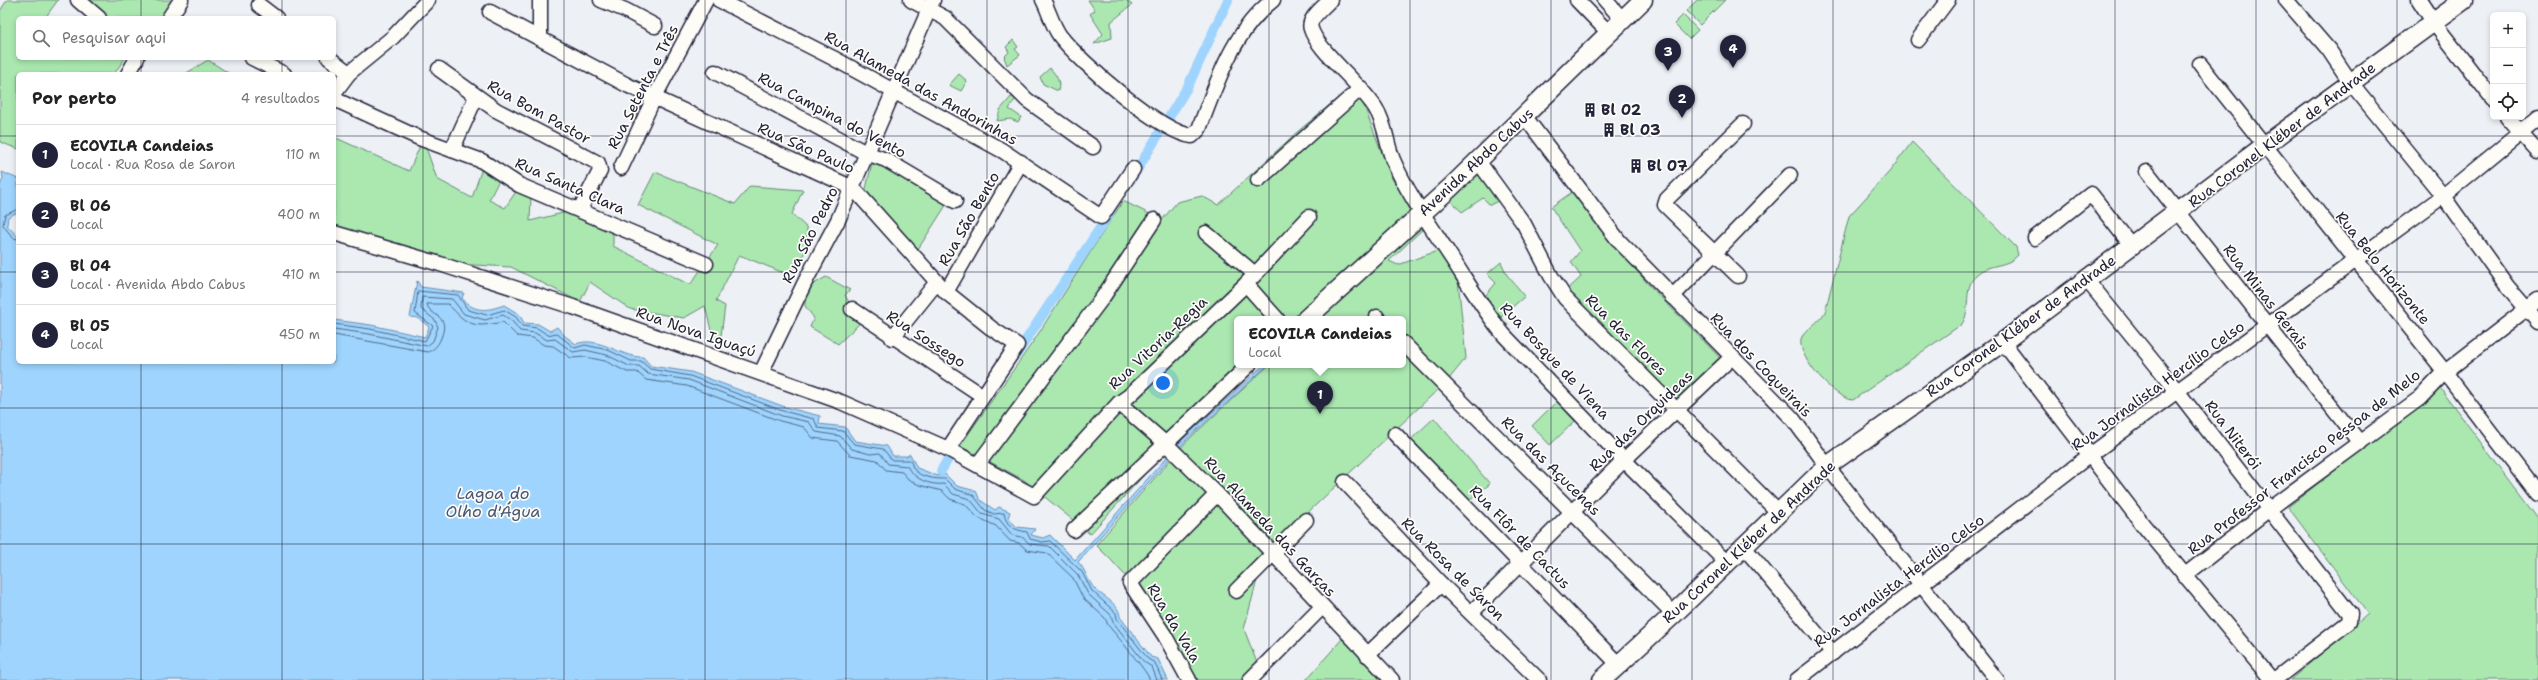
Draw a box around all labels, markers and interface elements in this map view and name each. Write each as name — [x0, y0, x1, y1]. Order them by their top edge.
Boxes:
map controls — [2490, 12, 2526, 120]
button: + — [2490, 12, 2526, 48]
search box — [16, 16, 336, 60]
street label: Rua Setenta e Três — [603, 21, 683, 153]
street label: Rua Alameda das Andorinhas — [821, 26, 1021, 150]
icon: search — [30, 27, 52, 49]
text: Pesquisar aqui — [62, 28, 166, 48]
pin: 4 — [1720, 35, 1746, 68]
pin: 3 — [1655, 38, 1681, 71]
button: − — [2490, 48, 2526, 84]
street label: Rua Coronel Kléber de Andrade — [2184, 58, 2380, 212]
street label: Rua Campina do Vento — [754, 67, 910, 163]
street label: Rua Bom Pastor — [484, 75, 594, 149]
button: locate — [2490, 84, 2526, 120]
pin: 2 — [1669, 85, 1695, 118]
text: Por perto — [32, 87, 117, 109]
text: 4 resultados — [241, 90, 320, 107]
place label: Bl 02 — [1601, 100, 1642, 120]
building icon: Bl 02 — [1582, 102, 1598, 118]
street label: Avenida Abdo Cabus — [1414, 103, 1538, 221]
street label: Rua São Paulo — [754, 118, 858, 178]
place label: Bl 03 — [1620, 120, 1660, 140]
building icon: Bl 03 — [1601, 122, 1617, 138]
text: ECOVILA Candeias — [70, 136, 214, 156]
text: 1 — [42, 146, 48, 163]
text: 110 m — [285, 146, 320, 163]
street label: Rua Santa Clara — [512, 153, 629, 219]
text: Local · Rua Rosa de Saron — [70, 156, 235, 173]
place label: Bl 07 — [1647, 156, 1688, 176]
building icon: Bl 07 — [1628, 158, 1644, 174]
street label: Rua São Bento — [934, 168, 1004, 270]
street label: Rua São Pedro — [777, 183, 843, 287]
text: Bl 06 — [70, 196, 111, 216]
text: 2 — [40, 206, 50, 223]
text: 400 m — [277, 206, 320, 223]
street label: Rua Belo Horizonte — [2331, 207, 2435, 329]
text: Local — [70, 216, 103, 233]
street label: Rua Minas Gerais — [2219, 240, 2313, 354]
street label: Rua Coronel Kléber de Andrade — [1922, 250, 2120, 402]
text: Bl 04 — [70, 256, 111, 276]
text: 3 — [40, 266, 50, 283]
text: 410 m — [282, 266, 320, 283]
text: Local · Avenida Abdo Cabus — [70, 276, 246, 293]
street label: Rua das Flores — [1581, 290, 1671, 380]
street label: Rua Vitoria-Regia — [1104, 291, 1212, 394]
street label: Rua Bosque de Viena — [1496, 298, 1615, 424]
street label: Rua Nova Iguaçú — [633, 302, 759, 362]
street label: Rua Sossego — [882, 306, 970, 372]
street label: Rua dos Coqueirais — [1706, 308, 1816, 422]
text: Bl 05 — [70, 316, 110, 336]
popup — [1234, 316, 1406, 368]
street label: Rua Jornalista Hercílio Celso — [2068, 316, 2248, 456]
text: ECOVILA Candeias — [1248, 324, 1392, 344]
text: 4 — [40, 326, 50, 343]
text: 450 m — [279, 326, 320, 343]
text: Local — [70, 336, 103, 353]
text: Local — [1248, 344, 1281, 361]
street label: Rua Professor Francisco Pessoa de Melo — [2183, 365, 2425, 559]
street label: Rua das Orquideas — [1585, 366, 1697, 476]
your location — [1153, 373, 1173, 393]
pin: 1 — [1307, 381, 1333, 414]
street label: Rua Niterói — [2200, 396, 2266, 474]
street label: Rua das Açucenas — [1497, 412, 1605, 520]
street label: Rua Alameda das Garças — [1200, 453, 1340, 601]
street label: Rua Coronel Kléber de Andrade — [1658, 456, 1840, 628]
street label: Rua Flôr de Cactus — [1465, 481, 1575, 593]
water label: Lagoa do Olho d'Água — [446, 483, 540, 522]
street label: Rua Jornalista Hercílio Celso — [1809, 510, 1989, 652]
street label: Rua Rosa de Saron — [1397, 513, 1509, 625]
street label: Rua da Vala — [1143, 580, 1206, 667]

